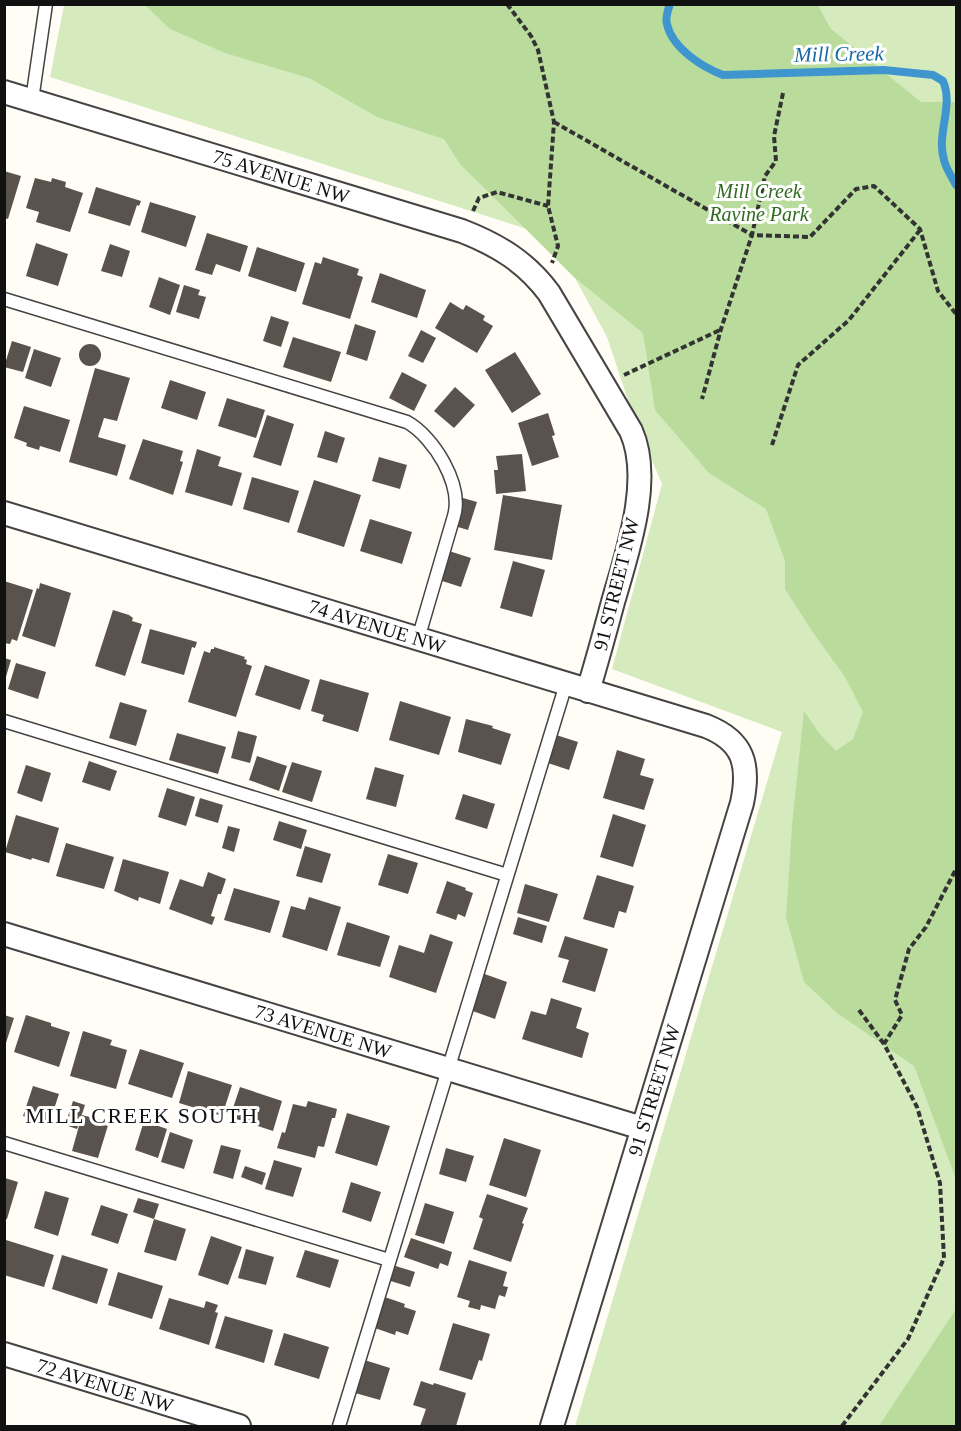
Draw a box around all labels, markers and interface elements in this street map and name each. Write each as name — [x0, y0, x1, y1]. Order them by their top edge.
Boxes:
water label: Mill Creek — [793, 41, 885, 67]
street label: 75 AVENUE NW — [210, 145, 352, 207]
park label: Mill Creek Ravine Park — [708, 180, 810, 225]
street label: 91 STREET NW — [589, 515, 643, 653]
street label: 74 AVENUE NW — [306, 595, 448, 657]
street label: 73 AVENUE NW — [252, 1000, 394, 1062]
street label: 91 STREET NW — [624, 1022, 684, 1158]
district label: MILL CREEK SOUTH — [25, 1103, 259, 1128]
street label: 72 AVENUE NW — [34, 1354, 176, 1416]

